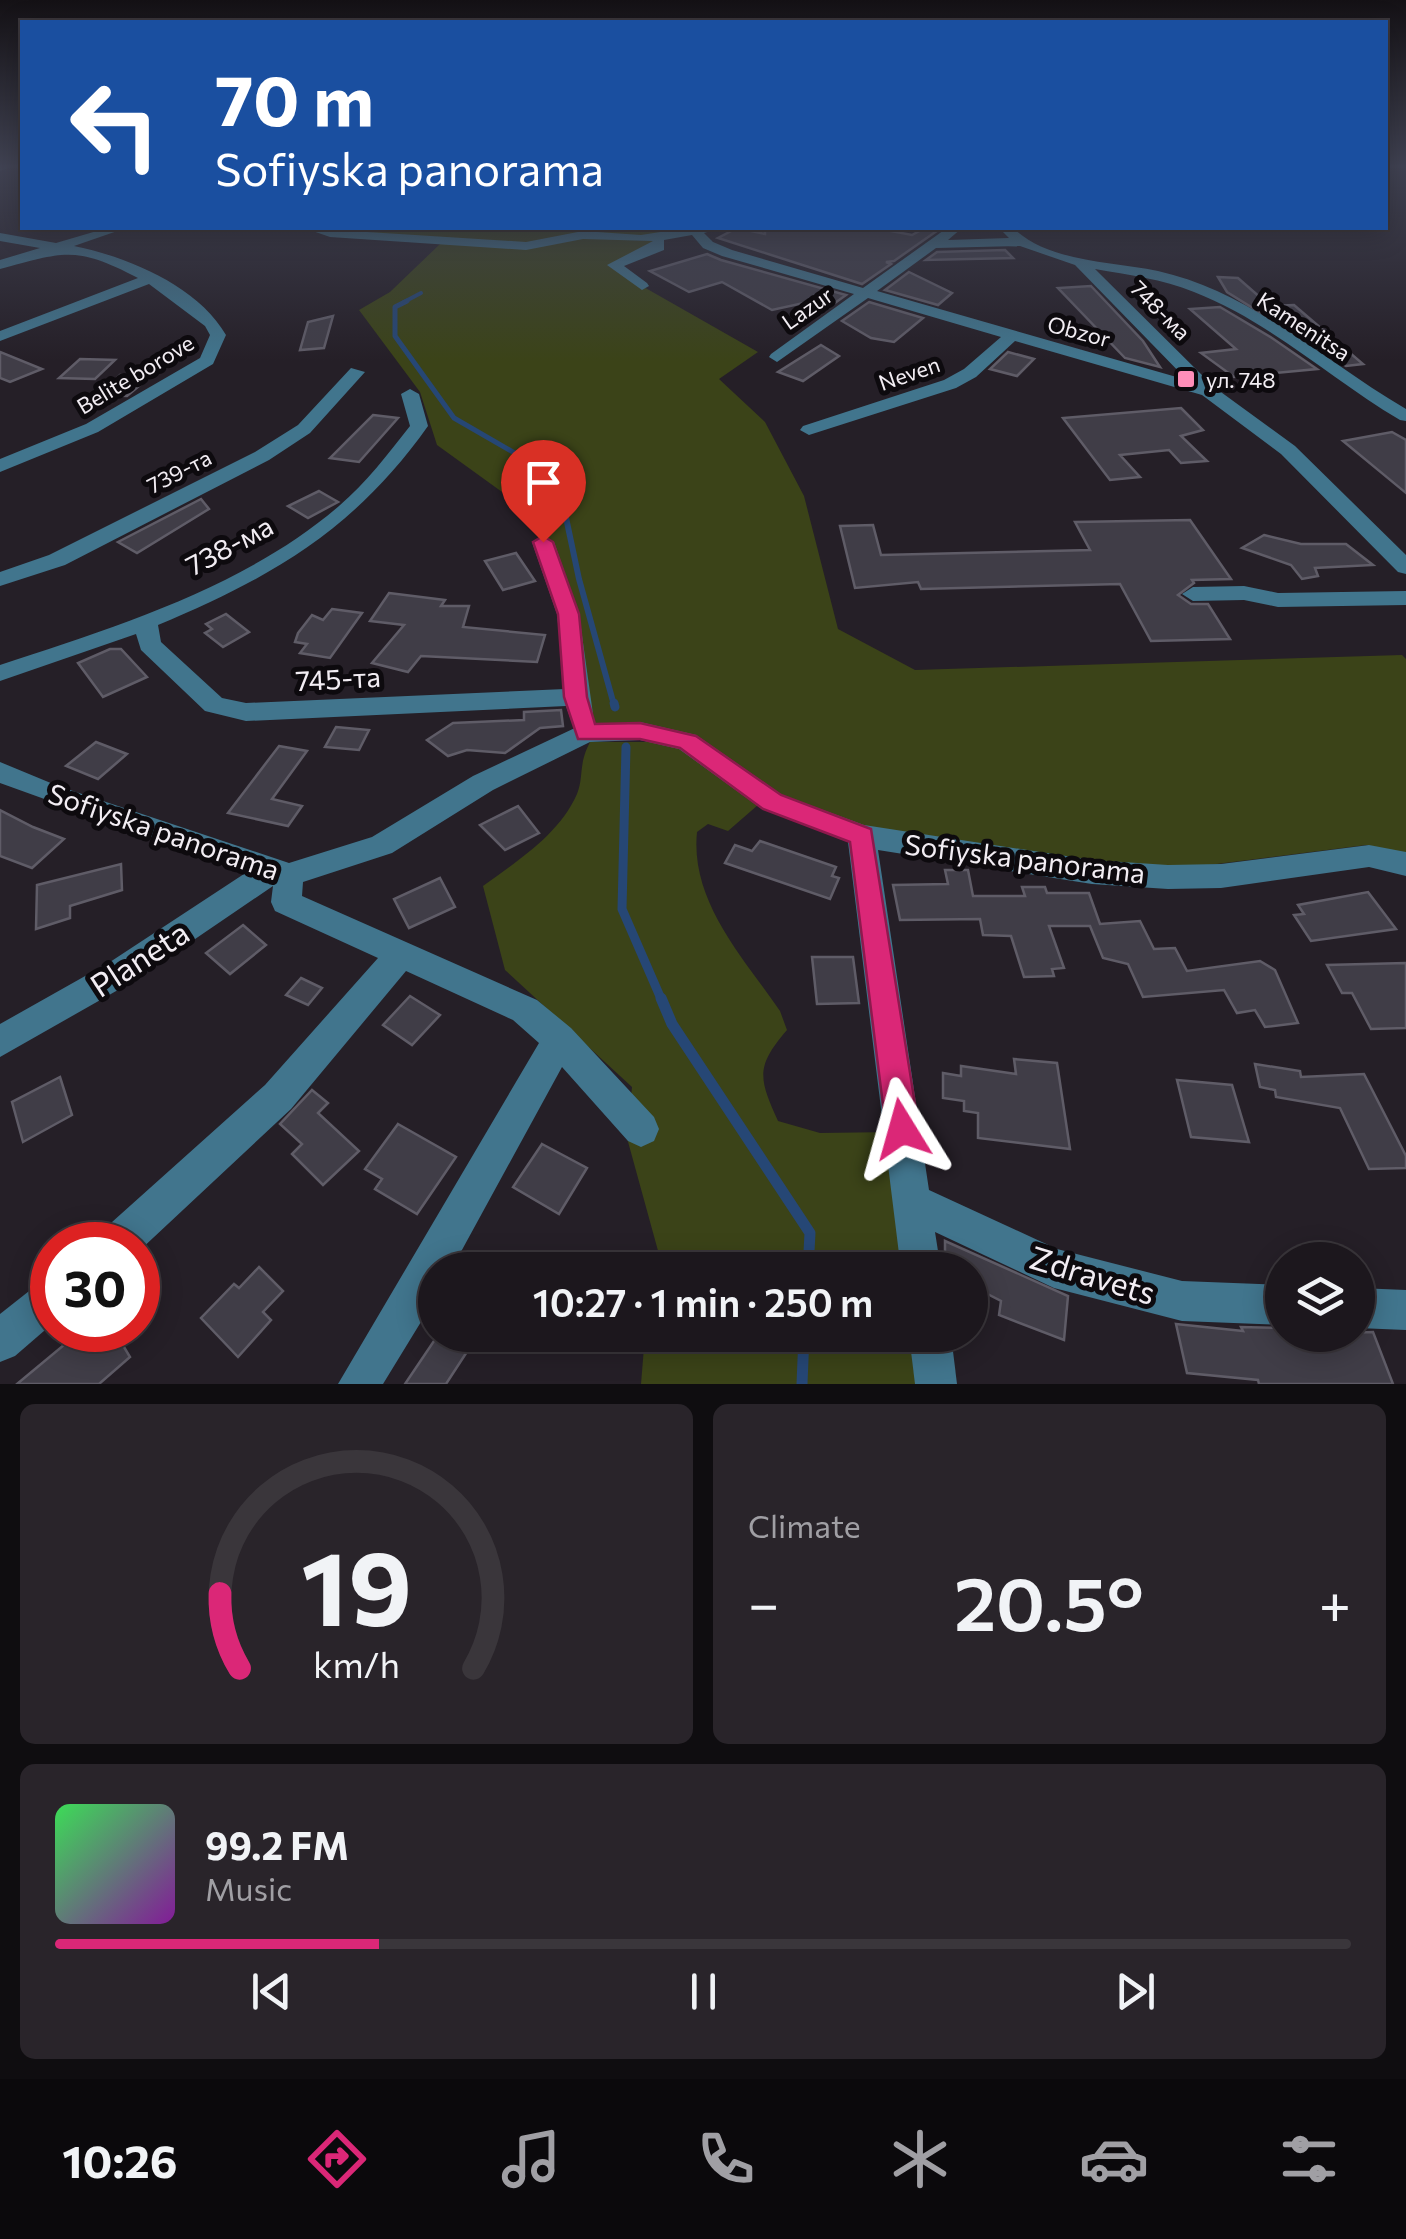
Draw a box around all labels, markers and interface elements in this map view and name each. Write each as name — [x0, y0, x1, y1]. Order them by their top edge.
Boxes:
text: 70 m — [215, 55, 374, 140]
icon: left — [50, 60, 180, 190]
text: Sofiyska panorama — [215, 140, 604, 195]
street label: 748-ма — [1126, 275, 1196, 345]
street label: Lazur — [776, 281, 838, 335]
street label: Kamenitsa — [1252, 286, 1356, 366]
street label: Obzor — [1045, 310, 1114, 352]
street label: Belite borove — [72, 329, 198, 419]
street label: Neven — [875, 350, 943, 396]
place label: ул. 748 — [1206, 366, 1276, 393]
marker: ул. 748 — [1175, 368, 1197, 390]
pin — [501, 440, 586, 543]
street label: 739-та — [142, 443, 216, 499]
icon: arrive — [516, 455, 571, 510]
street label: 738-ма — [179, 508, 279, 582]
street label: 745-та — [294, 659, 382, 697]
street label: Sofiyska panorama — [44, 776, 284, 886]
street label: Sofiyska panorama — [903, 826, 1147, 890]
street label: Planeta — [82, 911, 196, 1005]
position arrow — [850, 1077, 954, 1181]
speed limit sign: 30 — [30, 1222, 160, 1352]
street label: Zdravets — [1025, 1236, 1161, 1312]
map controls — [1265, 1242, 1375, 1352]
button: layers — [1265, 1242, 1375, 1352]
text: 10:27 · 1 min · 250 m — [533, 1278, 873, 1325]
text: Climate — [748, 1505, 861, 1545]
text: 19 — [301, 1520, 412, 1647]
text: 20.5° — [954, 1555, 1144, 1646]
text: − — [748, 1568, 779, 1635]
text: + — [1319, 1568, 1351, 1635]
text: km/h — [313, 1642, 400, 1685]
text: 99.2 FM — [205, 1821, 349, 1868]
text: Music — [205, 1868, 292, 1908]
icon: previous — [244, 1964, 299, 2019]
icon: pause — [676, 1964, 731, 2019]
icon: next — [1108, 1964, 1163, 2019]
icon: directions — [302, 2124, 372, 2194]
icon: music — [496, 2124, 566, 2194]
icon: phone — [691, 2124, 761, 2194]
icon: climate — [885, 2124, 955, 2194]
icon: car — [1079, 2124, 1149, 2194]
icon: filters — [1274, 2124, 1344, 2194]
text: 10:26 — [62, 2132, 177, 2187]

